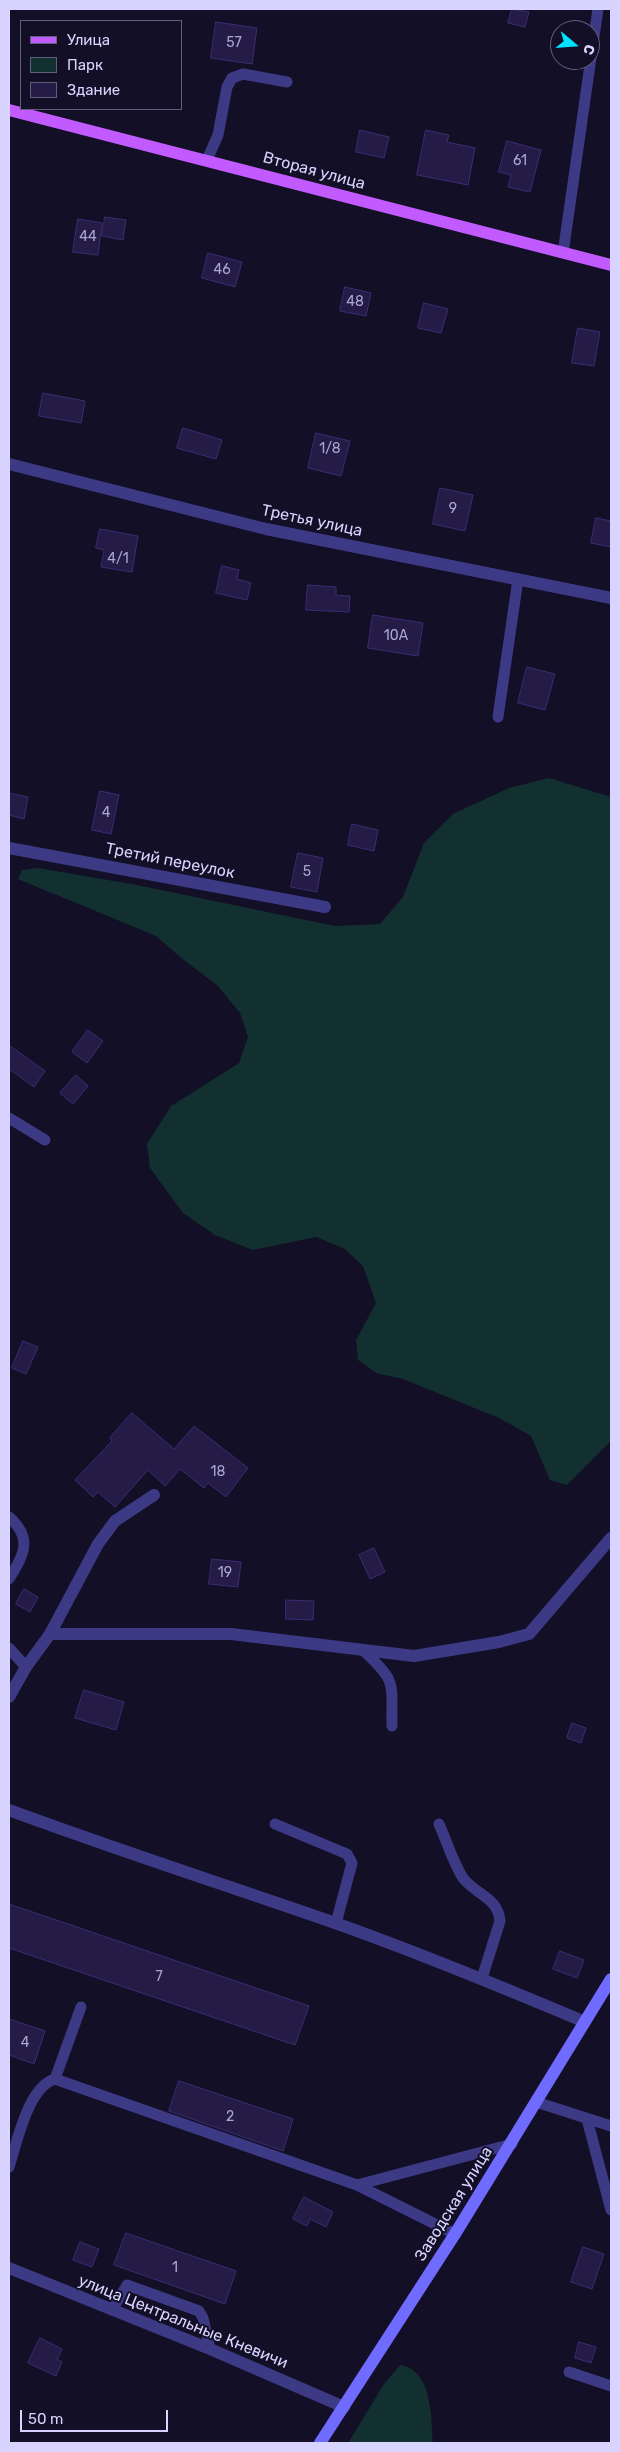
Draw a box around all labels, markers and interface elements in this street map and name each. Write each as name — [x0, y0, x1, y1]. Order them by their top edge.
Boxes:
legend — [20, 20, 182, 110]
north arrow — [550, 20, 600, 70]
text: Улица — [67, 31, 110, 49]
house number: 57 — [226, 35, 242, 51]
text: С — [579, 42, 598, 57]
text: Парк — [67, 56, 103, 74]
text: Здание — [67, 81, 120, 99]
street label: Вторая улица — [261, 148, 367, 194]
house number: 61 — [513, 153, 527, 169]
house number: 44 — [79, 229, 97, 245]
house number: 46 — [213, 262, 231, 278]
house number: 48 — [346, 294, 364, 310]
house number: 1/8 — [319, 441, 341, 457]
street label: Третья улица — [260, 501, 364, 541]
house number: 9 — [449, 501, 457, 517]
house number: 4/1 — [107, 551, 129, 567]
house number: 10А — [384, 628, 408, 644]
house number: 4 — [102, 805, 110, 821]
street label: Третий переулок — [104, 839, 236, 883]
house number: 5 — [303, 864, 311, 880]
house number: 18 — [211, 1464, 225, 1480]
house number: 19 — [218, 1565, 232, 1581]
house number: 7 — [155, 1969, 163, 1985]
house number: 4 — [21, 2035, 29, 2051]
house number: 2 — [226, 2109, 234, 2125]
street label: Заводская улица — [411, 2143, 497, 2265]
house number: 1 — [172, 2260, 178, 2276]
street label: улица Центральные Кневичи — [75, 2271, 291, 2373]
scale bar — [22, 2400, 170, 2432]
text: 50 m — [28, 2410, 63, 2428]

